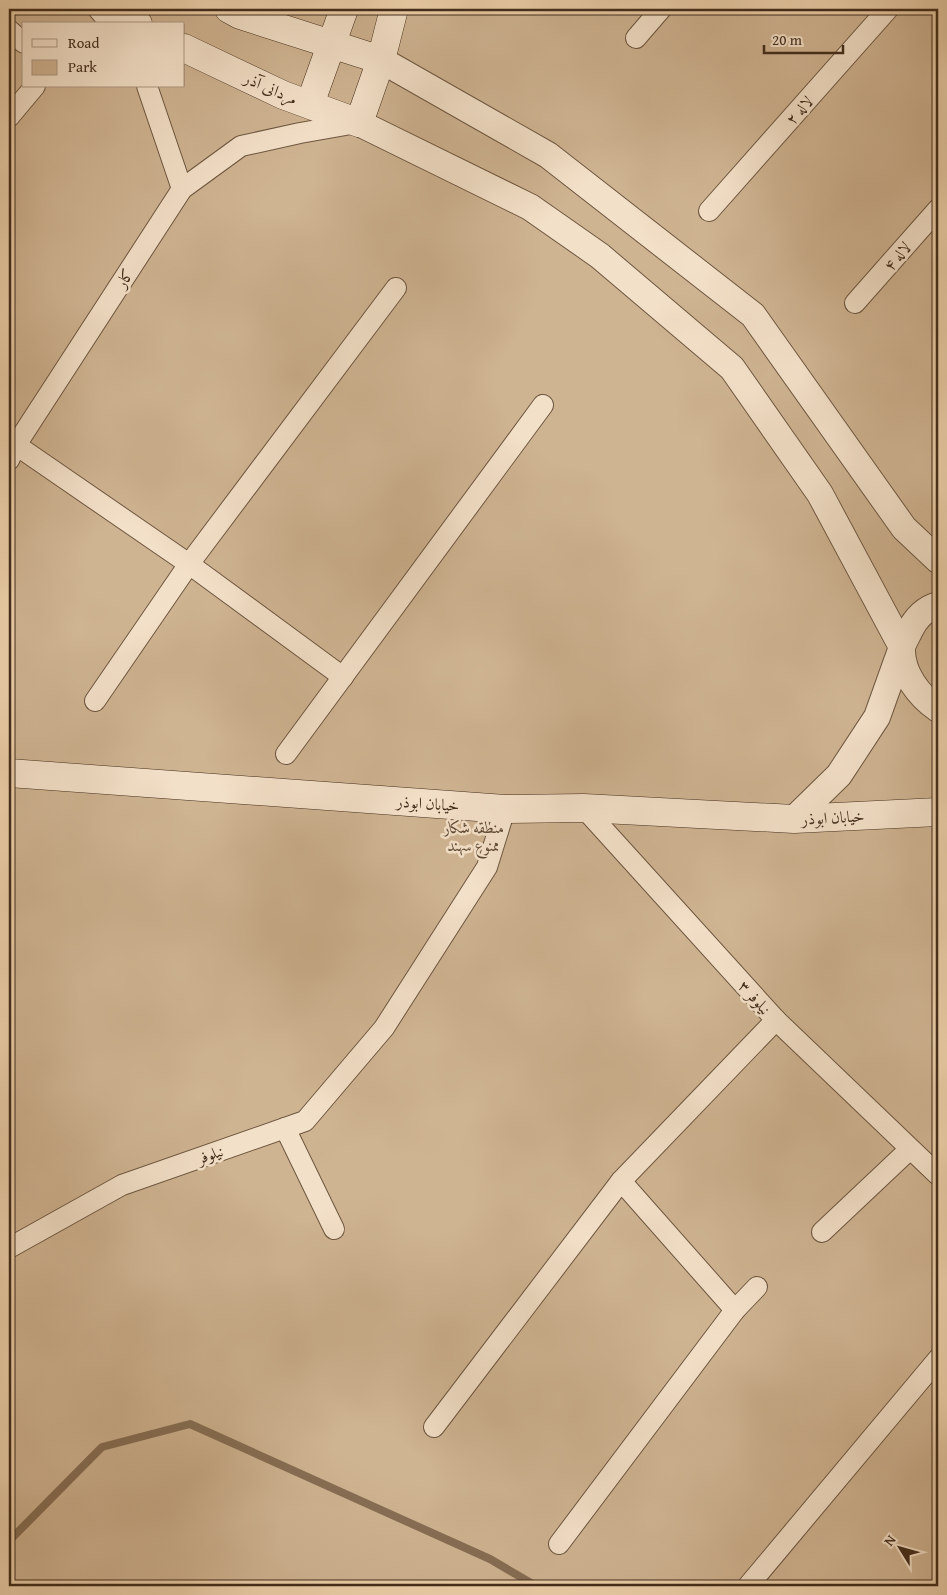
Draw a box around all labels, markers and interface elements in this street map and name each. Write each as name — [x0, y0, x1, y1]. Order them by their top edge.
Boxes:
legend — [22, 22, 185, 88]
scale bar — [764, 22, 843, 54]
text: 20 m — [772, 29, 803, 50]
text: Road — [68, 32, 99, 53]
text: Park — [68, 56, 97, 77]
street label: مردانی آذر — [239, 65, 302, 110]
street label: لاله ۲ — [779, 90, 819, 130]
street label: لاله ۴ — [877, 236, 917, 276]
street label: کار — [108, 264, 139, 294]
street label: خیابان ابوذر — [394, 789, 460, 817]
street label: خیابان ابوذر — [799, 803, 865, 831]
park label: منطقه شکار ممنوع سهند — [442, 815, 505, 859]
street label: نیلوفر ۳ — [733, 974, 777, 1020]
street label: نیلوفر — [192, 1138, 226, 1170]
north arrow — [874, 1522, 924, 1572]
text: N — [879, 1530, 901, 1550]

